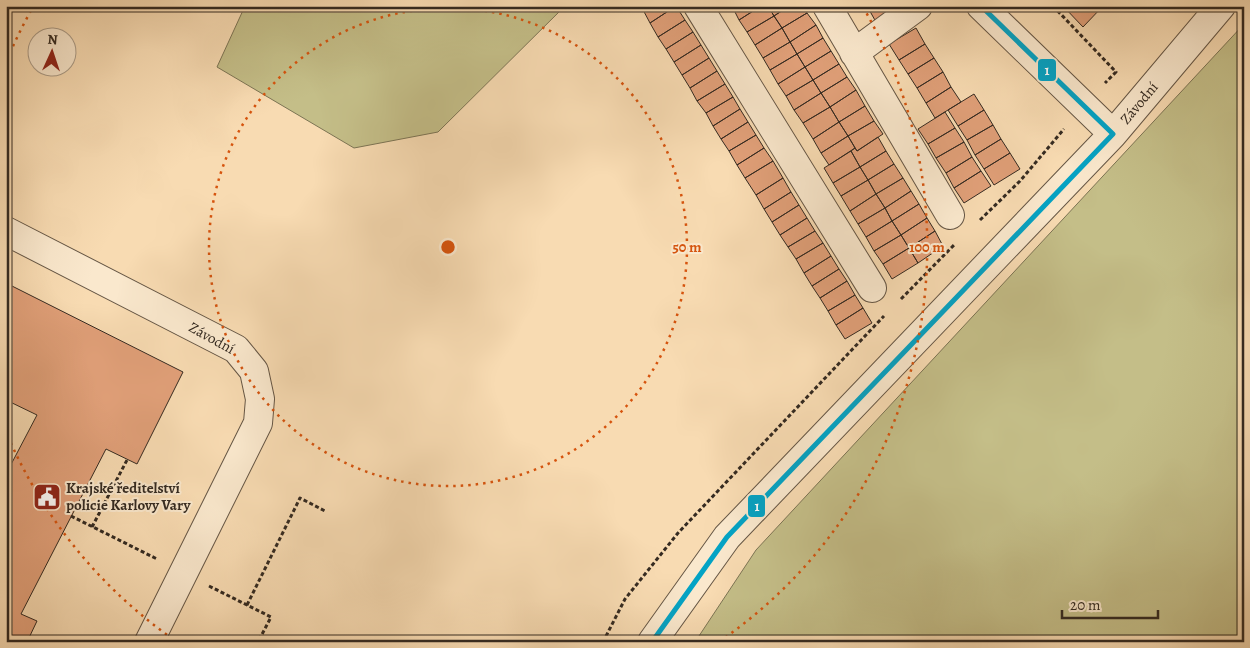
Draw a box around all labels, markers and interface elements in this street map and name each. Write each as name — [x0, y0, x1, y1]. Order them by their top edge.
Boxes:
north arrow — [28, 28, 78, 78]
text: N — [47, 30, 58, 49]
line badge: 1 — [1037, 58, 1057, 82]
text: 1 — [1044, 61, 1050, 80]
street label: Závodní — [1115, 78, 1163, 128]
text: 50 m — [672, 237, 702, 257]
text: 100 m — [909, 237, 945, 257]
centre of rings — [439, 238, 457, 256]
street label: Závodní — [185, 317, 239, 359]
place label: Krajské ředitelství policie Karlovy Vary — [66, 478, 191, 515]
public building icon: Krajské ředitelství policie Karlovy Vary — [32, 482, 62, 512]
line badge: 1 — [747, 494, 766, 518]
text: 1 — [754, 497, 760, 516]
scale bar — [1062, 588, 1159, 620]
text: 20 m — [1070, 595, 1101, 615]

